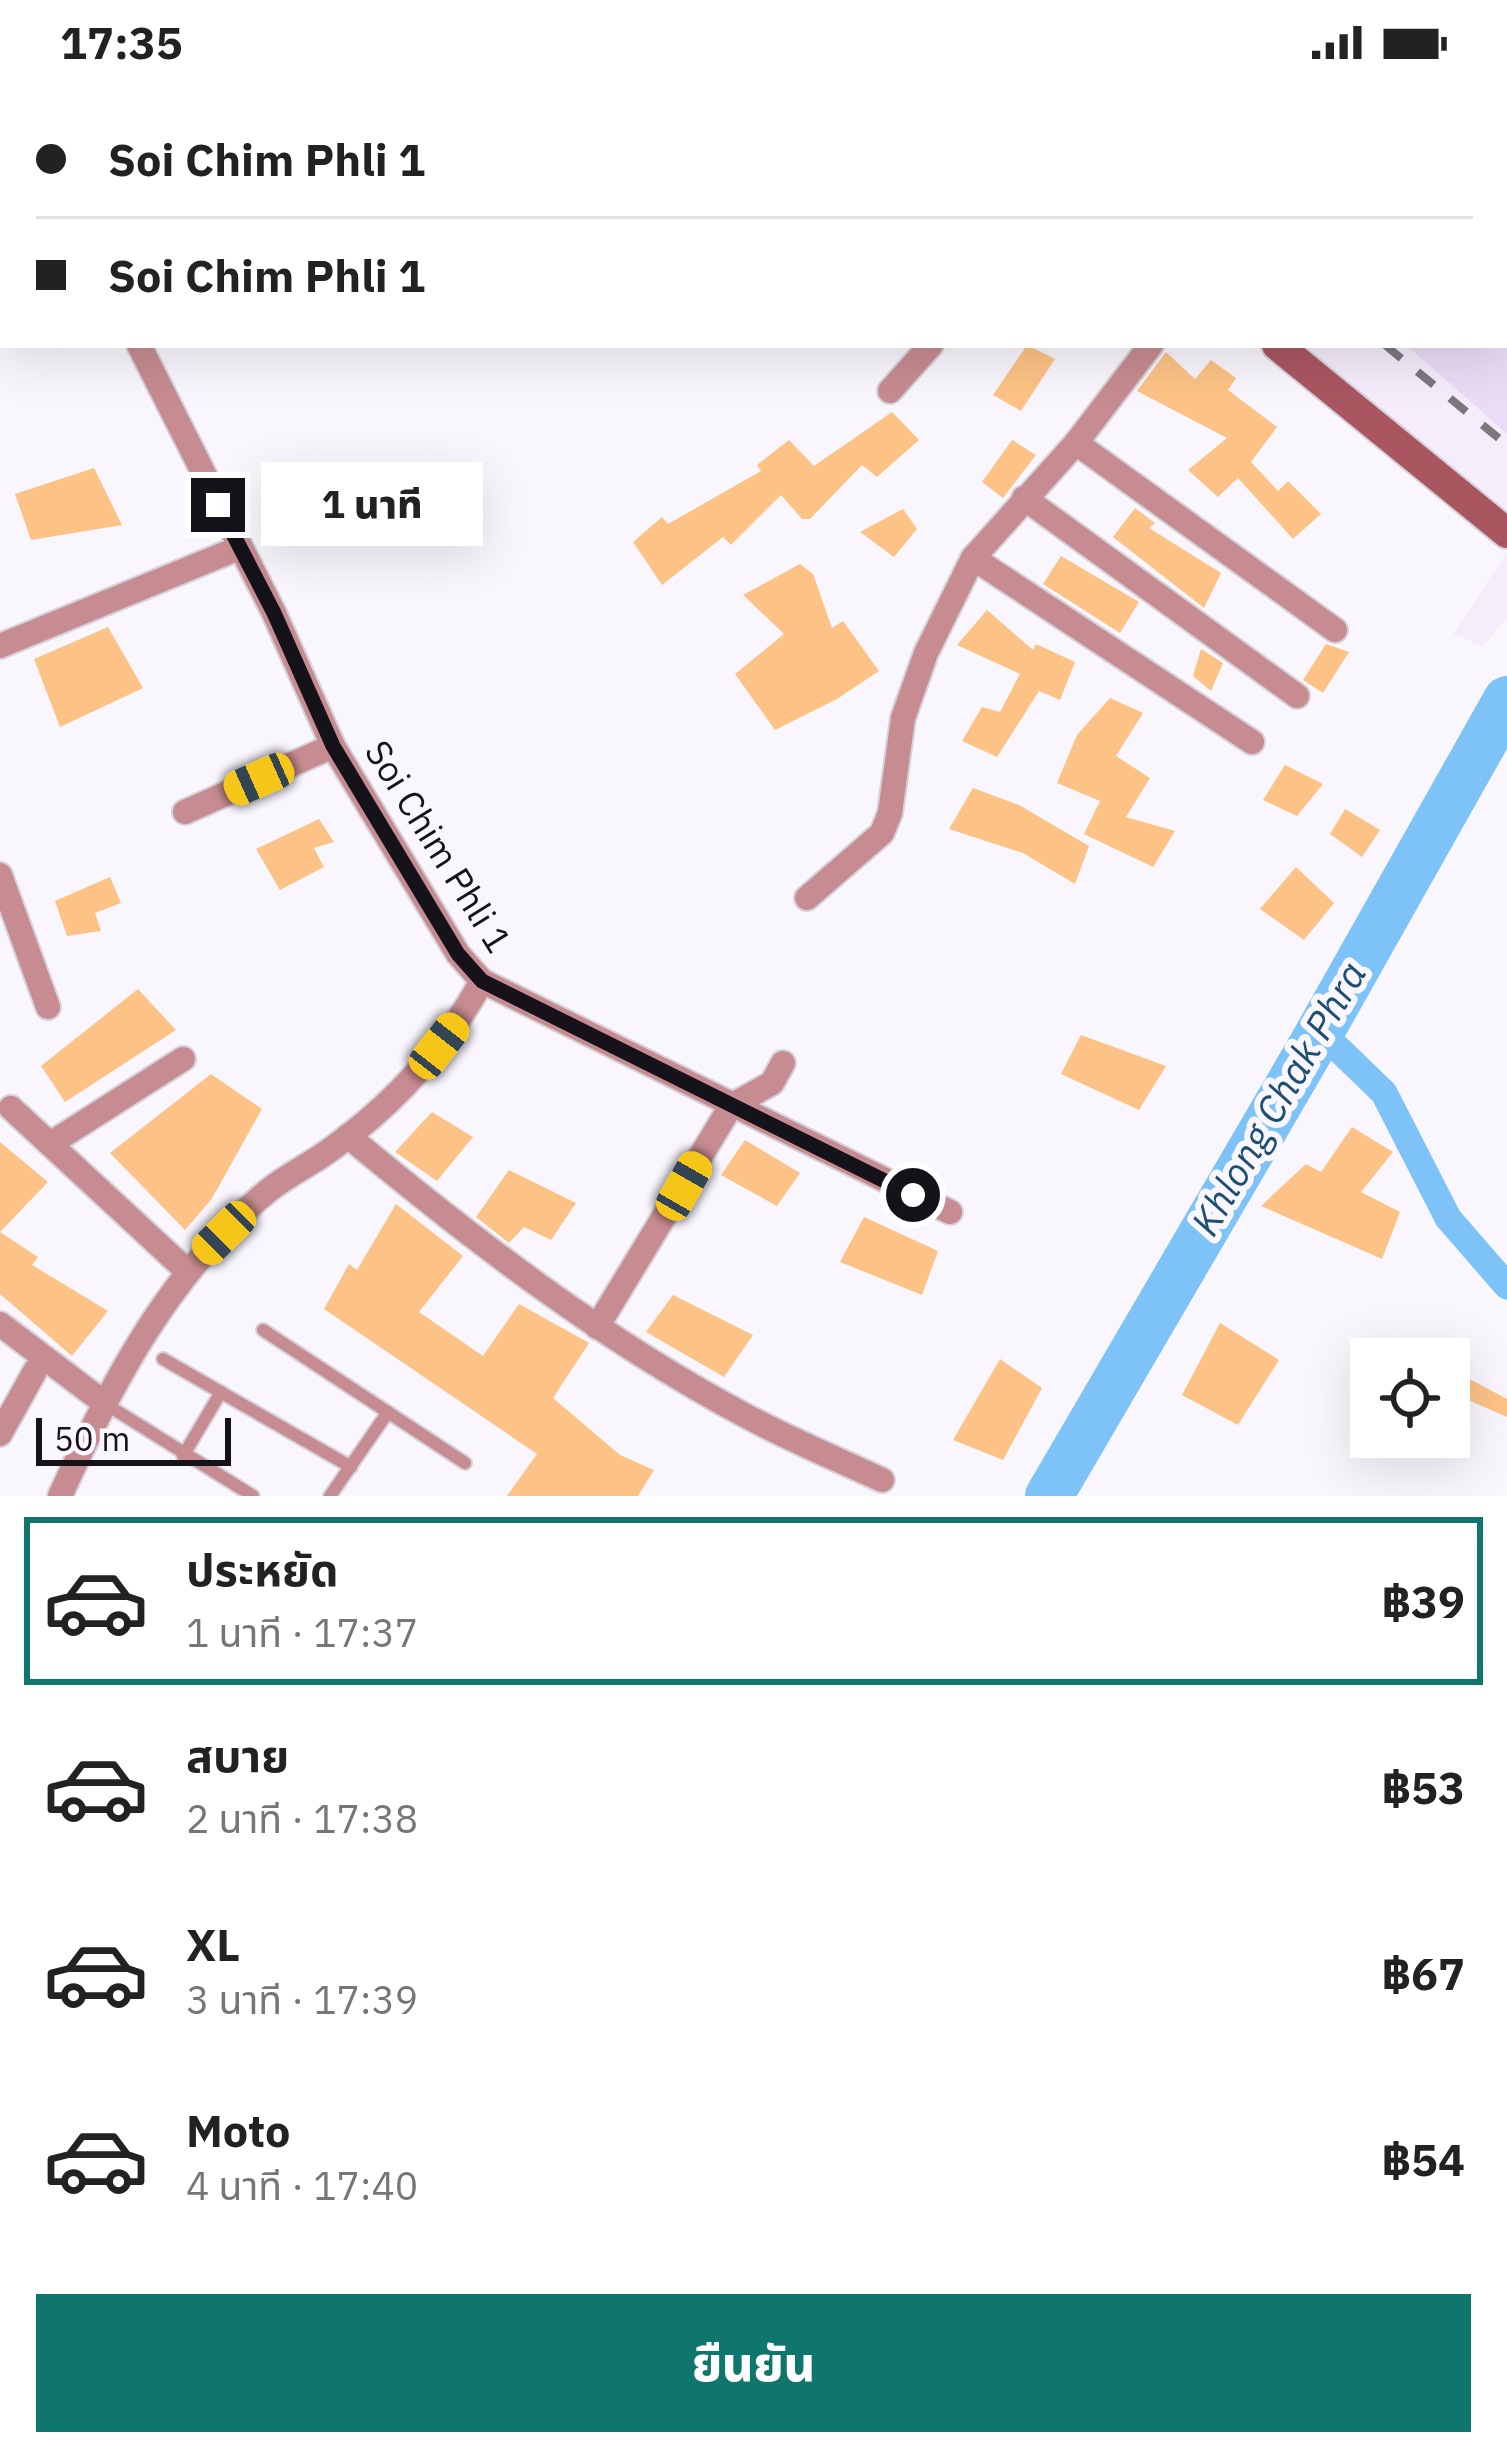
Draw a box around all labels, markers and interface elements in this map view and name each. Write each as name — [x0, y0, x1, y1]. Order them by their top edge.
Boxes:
text: 17:35 — [60, 13, 183, 71]
text: Soi Chim Phli 1 — [108, 130, 425, 188]
text: Soi Chim Phli 1 — [108, 246, 425, 304]
callout: 1 นาที — [260, 463, 482, 547]
route end — [191, 478, 245, 532]
text: 1 นาที — [321, 478, 423, 529]
street label: Soi Chim Phli 1 — [355, 731, 523, 961]
car — [219, 748, 299, 810]
water label: Khlong Chak Phra — [1179, 952, 1377, 1244]
car — [403, 1007, 475, 1085]
car — [650, 1146, 718, 1226]
route start — [886, 1168, 940, 1222]
car — [186, 1195, 262, 1271]
map controls — [1350, 1338, 1470, 1458]
button: locate — [1350, 1338, 1470, 1458]
scale bar — [36, 1412, 231, 1465]
text: 50 m — [54, 1417, 130, 1460]
text: ประหยัด — [186, 1540, 339, 1598]
icon: car — [42, 1547, 150, 1655]
text: ฿39 — [1381, 1572, 1465, 1630]
text: 1 นาที · 17:37 — [186, 1607, 418, 1658]
text: สบาย — [186, 1726, 289, 1784]
icon: car — [42, 1733, 150, 1841]
text: ฿53 — [1381, 1758, 1465, 1816]
text: 2 นาที · 17:38 — [186, 1793, 418, 1844]
text: XL — [186, 1915, 240, 1973]
icon: car — [42, 1919, 150, 2027]
text: ฿67 — [1381, 1944, 1465, 2002]
text: 3 นาที · 17:39 — [186, 1974, 418, 2025]
text: Moto — [186, 2101, 290, 2159]
icon: car — [42, 2105, 150, 2213]
text: ฿54 — [1381, 2130, 1465, 2188]
text: 4 นาที · 17:40 — [186, 2160, 418, 2211]
button: ยืนยัน — [36, 2294, 1471, 2432]

